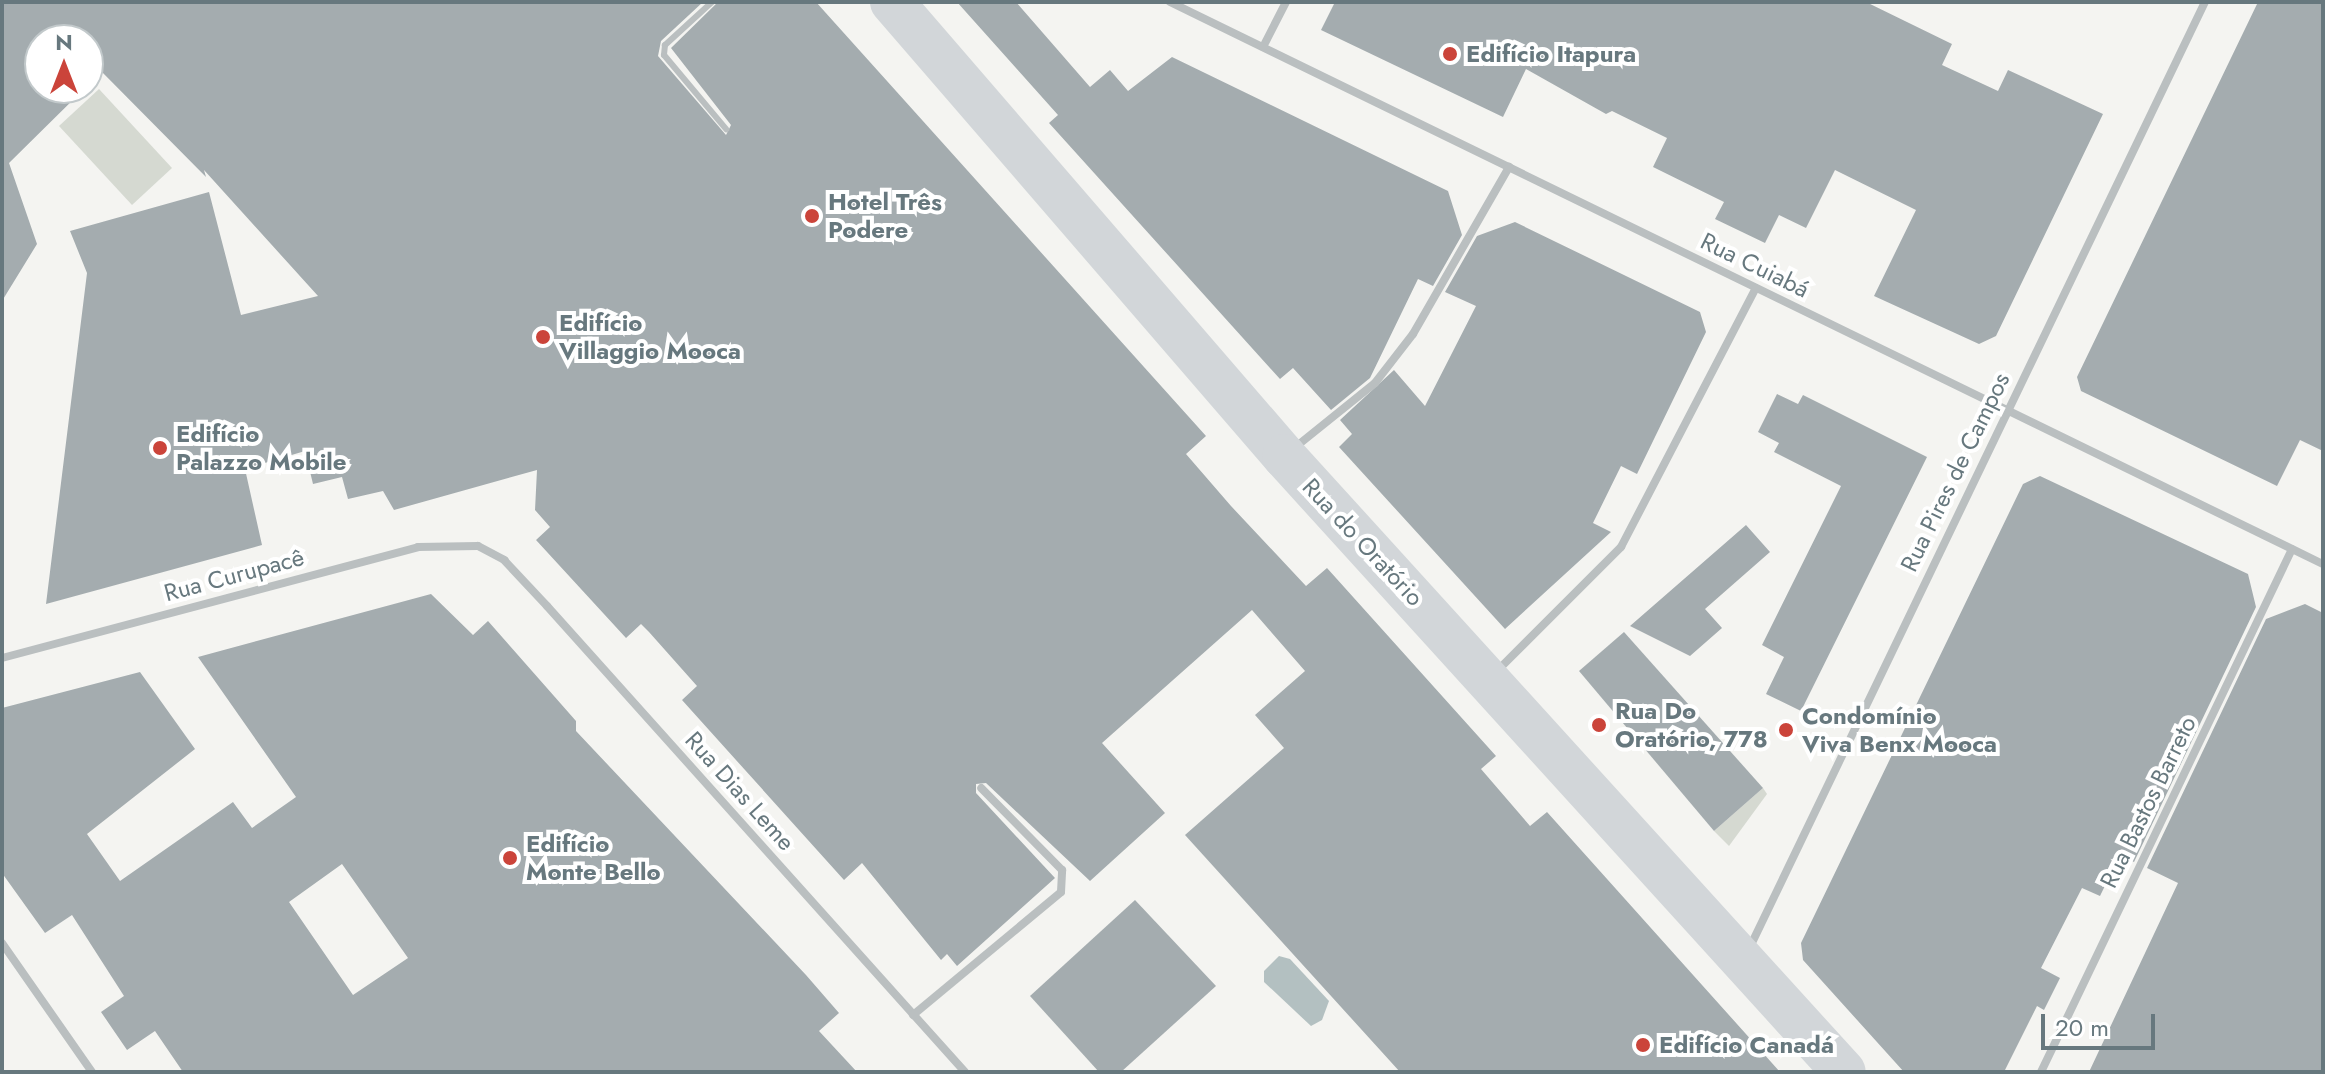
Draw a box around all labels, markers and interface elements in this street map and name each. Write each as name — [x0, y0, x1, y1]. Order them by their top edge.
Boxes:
north arrow — [24, 24, 104, 104]
text: N — [55, 26, 73, 58]
place label: Edifício Itapura — [1466, 40, 1636, 68]
marker: Edifício Itapura — [1441, 45, 1459, 63]
place label: Hotel Três Podere — [828, 188, 942, 244]
marker: Hotel Três Podere — [803, 207, 821, 225]
street label: Rua Cuiabá — [1696, 226, 1814, 304]
place label: Edifício Villaggio Mooca — [559, 309, 741, 365]
marker: Edifício Villaggio Mooca — [534, 328, 552, 346]
street label: Rua Pires de Campos — [1894, 368, 2016, 576]
place label: Edifício Palazzo Mobile — [176, 420, 347, 476]
marker: Edifício Palazzo Mobile — [151, 439, 169, 457]
street label: Rua do Oratório — [1297, 472, 1429, 612]
street label: Rua Curupacê — [161, 542, 307, 608]
place label: Rua Do Oratório, 778 — [1615, 697, 1768, 753]
place label: Condomínio Viva Benx Mooca — [1802, 702, 1997, 758]
street label: Rua Bastos Barreto — [2094, 711, 2202, 893]
marker: Rua Do Oratório, 778 — [1590, 716, 1608, 734]
marker: Condomínio Viva Benx Mooca — [1777, 721, 1795, 739]
street label: Rua Dias Leme — [679, 726, 801, 856]
place label: Edifício Monte Bello — [526, 830, 661, 886]
marker: Edifício Monte Bello — [501, 849, 519, 867]
scale bar — [2045, 998, 2159, 1048]
text: 20 m — [2055, 1010, 2109, 1045]
place label: Edifício Canadá — [1659, 1031, 1834, 1059]
marker: Edifício Canadá — [1634, 1036, 1652, 1054]

